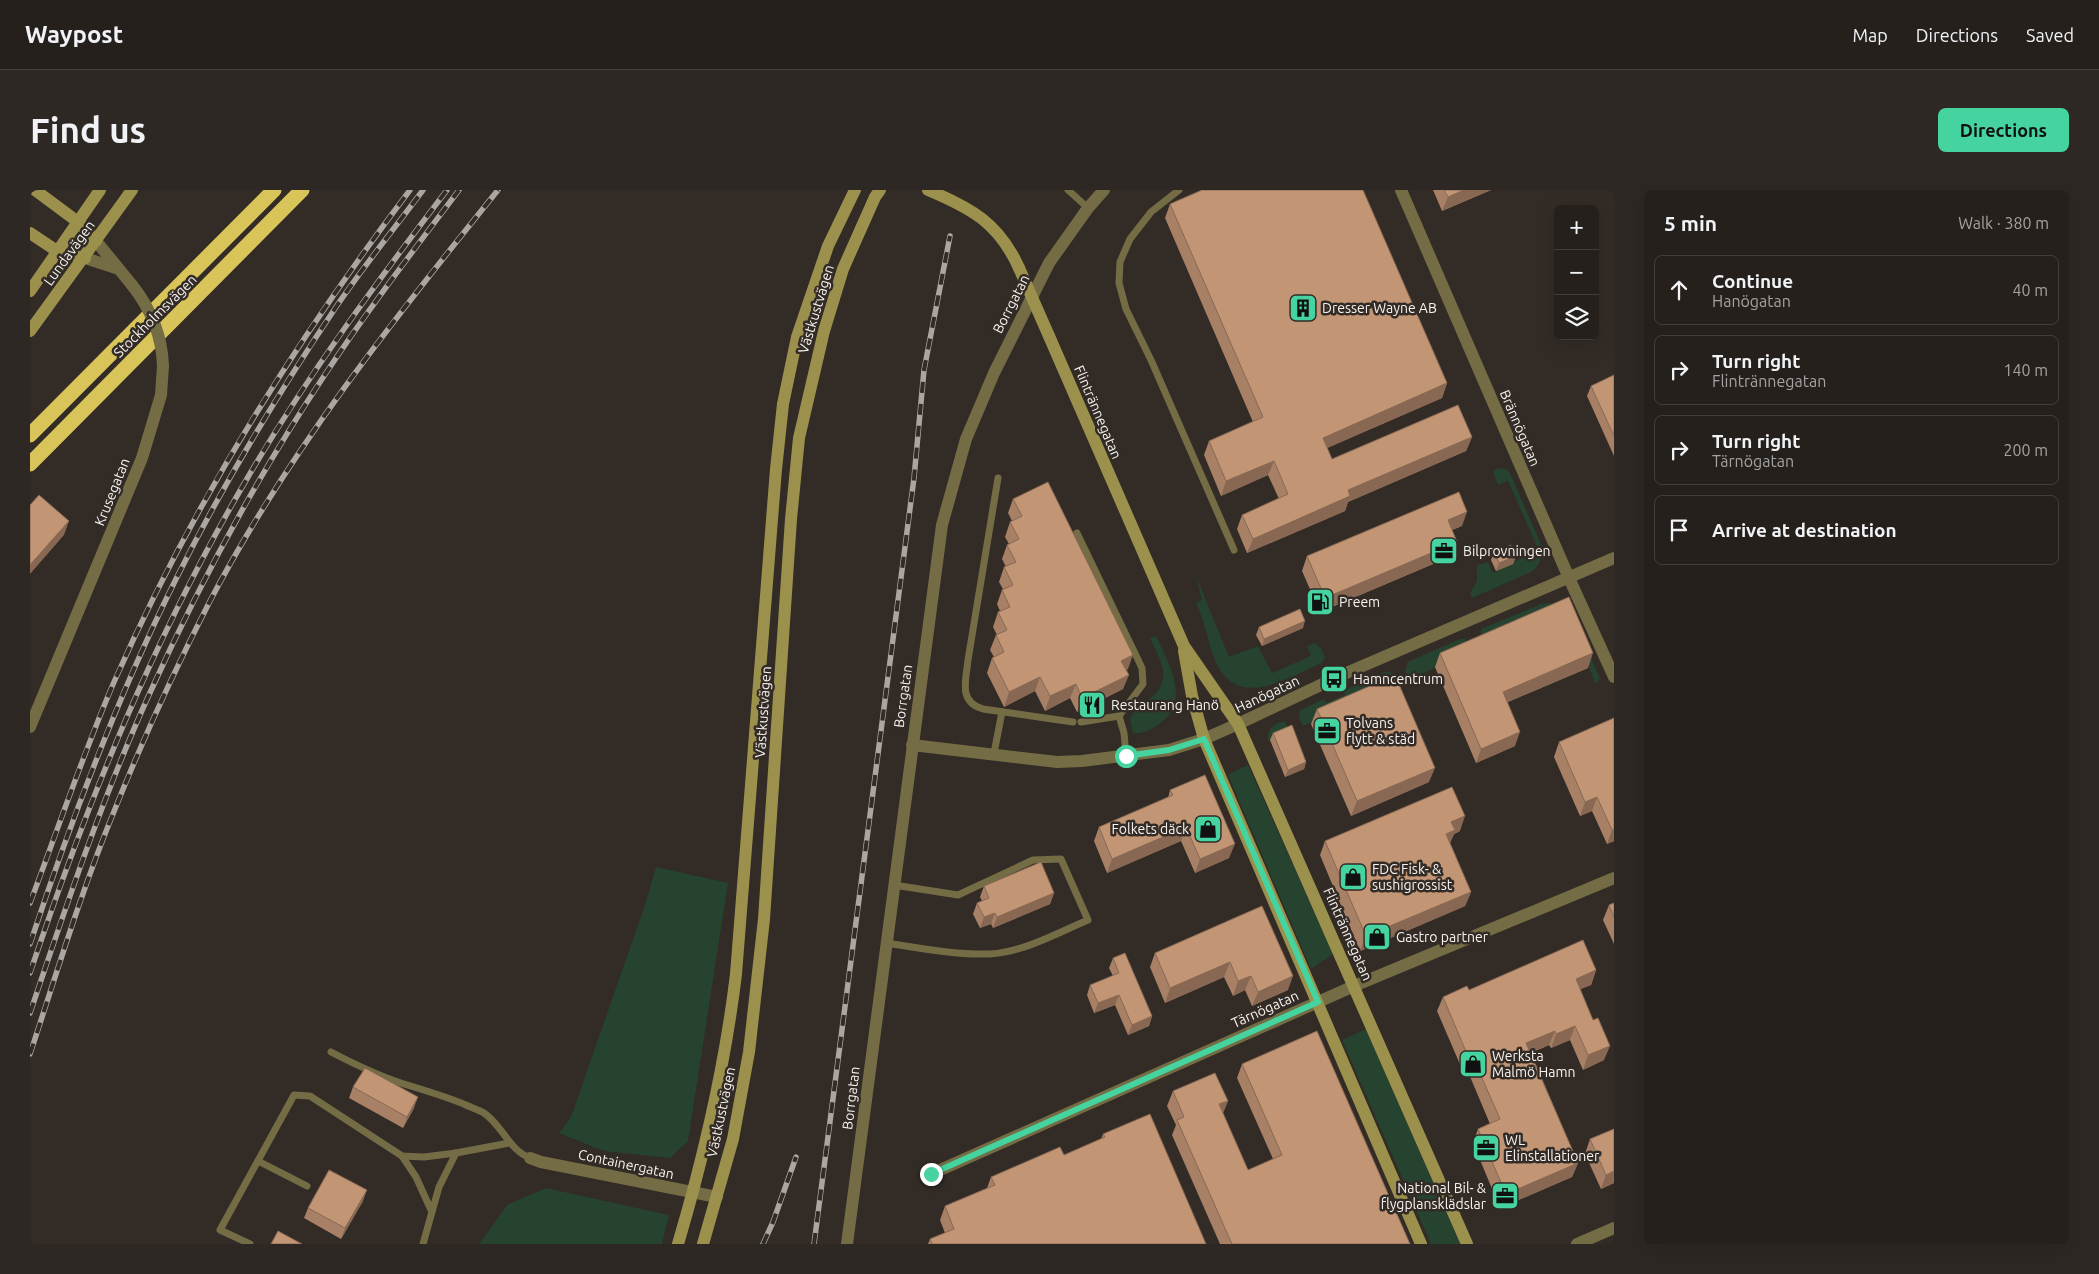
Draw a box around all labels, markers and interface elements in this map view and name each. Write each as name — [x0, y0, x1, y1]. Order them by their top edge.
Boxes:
text: Waypost — [25, 21, 123, 48]
text: Map — [1852, 25, 1888, 45]
text: Directions — [1916, 25, 1998, 45]
text: Saved — [2026, 25, 2074, 45]
button: Directions — [1938, 108, 2069, 152]
text: Find us — [30, 110, 146, 150]
map controls — [1554, 205, 1599, 340]
button: + — [1554, 205, 1599, 250]
text: 5 min — [1664, 211, 1717, 235]
text: Walk · 380 m — [1958, 214, 2049, 232]
street label: Lundavägen — [40, 217, 98, 289]
button: − — [1554, 250, 1599, 295]
street label: Västkustvägen — [795, 263, 837, 355]
text: Continue — [1712, 270, 1793, 292]
street label: Stockholmsvägen — [110, 271, 200, 361]
street label: Borrgatan — [989, 272, 1033, 336]
icon: ahead — [1665, 276, 1693, 304]
text: 40 m — [2012, 281, 2048, 299]
text: Hanögatan — [1712, 292, 1791, 310]
building icon: Dresser Wayne AB — [1288, 293, 1318, 323]
button: layers — [1554, 295, 1599, 340]
place label: Dresser Wayne AB — [1322, 300, 1437, 316]
text: Turn right — [1712, 350, 1800, 372]
icon: right — [1665, 356, 1693, 384]
text: 140 m — [2003, 361, 2048, 379]
street label: Flintrännegatan — [1071, 363, 1125, 461]
text: Flintrännegatan — [1712, 372, 1826, 390]
street label: Brännögatan — [1497, 387, 1543, 469]
text: Turn right — [1712, 430, 1800, 452]
icon: right — [1665, 436, 1693, 464]
text: 200 m — [2003, 441, 2048, 459]
text: Tärnögatan — [1712, 452, 1794, 470]
street label: Krusegatan — [91, 456, 133, 528]
icon: arrive — [1665, 516, 1693, 544]
text: Arrive at destination — [1712, 519, 1897, 541]
office icon: Bilprovningen — [1429, 536, 1459, 566]
place label: Bilprovningen — [1463, 543, 1551, 559]
fuel station icon: Preem — [1305, 587, 1335, 617]
place label: Preem — [1339, 594, 1380, 610]
street label: Borrgatan — [891, 663, 915, 729]
bus stop icon: Hamncentrum — [1319, 664, 1349, 694]
street label: Västkustvägen — [752, 666, 774, 758]
place label: Hamncentrum — [1353, 671, 1443, 687]
street label: Hanögatan — [1232, 672, 1302, 716]
restaurant icon: Restaurang Hanö — [1077, 690, 1107, 720]
place label: Restaurang Hanö — [1111, 697, 1219, 713]
place label: Tolvans flytt & städ — [1346, 715, 1415, 747]
office icon: Tolvans flytt & städ — [1312, 716, 1342, 746]
route start — [1115, 745, 1138, 768]
shop icon: Folkets däck — [1193, 814, 1223, 844]
place label: Folkets däck — [1111, 821, 1189, 837]
place label: FDC Fisk- & sushigrossist — [1372, 861, 1453, 893]
shop icon: FDC Fisk- & sushigrossist — [1338, 862, 1368, 892]
street label: Flintrännegatan — [1320, 885, 1376, 983]
shop icon: Gastro partner — [1362, 922, 1392, 952]
place label: Gastro partner — [1396, 929, 1489, 945]
street label: Tärnögatan — [1229, 987, 1301, 1031]
place label: Werksta Malmö Hamn — [1492, 1048, 1576, 1080]
shop icon: Werksta Malmö Hamn — [1458, 1049, 1488, 1079]
street label: Västkustvägen — [704, 1065, 738, 1159]
street label: Borrgatan — [839, 1065, 863, 1131]
place label: WL Elinstallationer — [1505, 1132, 1600, 1164]
office icon: WL Elinstallationer — [1471, 1133, 1501, 1163]
street label: Containergatan — [577, 1146, 675, 1182]
route end — [920, 1163, 943, 1186]
place label: National Bil- & flygplansklädslar — [1381, 1180, 1487, 1212]
office icon: National Bil- & flygplansklädslar — [1490, 1181, 1520, 1211]

